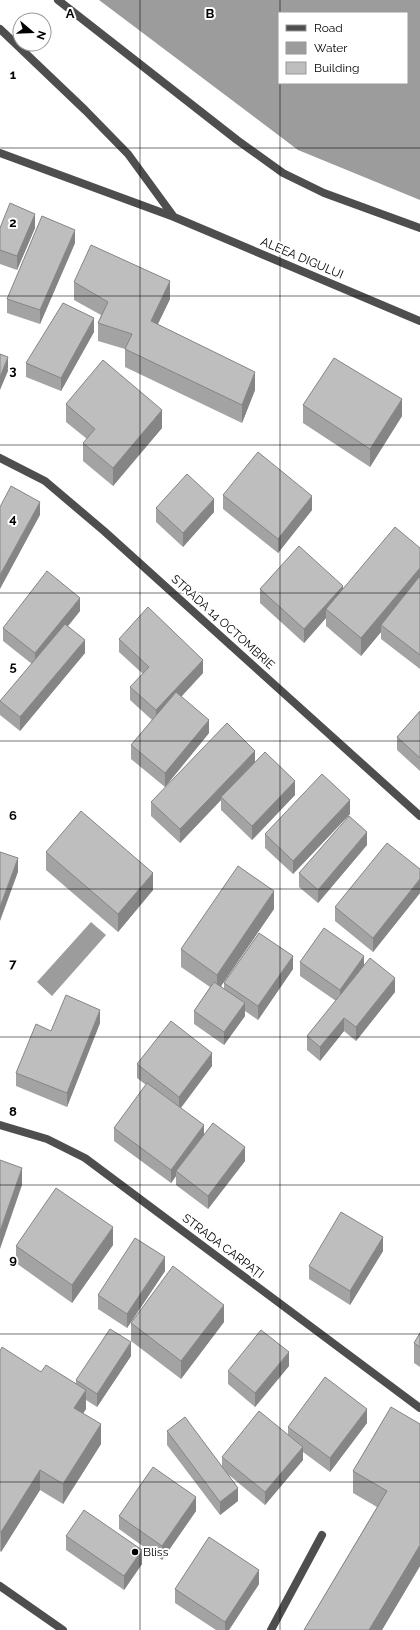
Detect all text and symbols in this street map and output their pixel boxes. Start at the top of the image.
text: A [66,6,75,21]
text: B [206,6,215,21]
north arrow [12,12,52,52]
legend [278,12,408,84]
text: Road [314,21,343,35]
text: N [33,29,48,41]
text: Water [314,41,348,55]
text: Building [314,61,360,75]
text: 1 [10,67,17,82]
text: 2 [9,215,17,230]
street label: ALEEA DIGULUI [259,234,345,282]
text: 3 [9,363,17,378]
text: 4 [9,511,17,526]
street label: STRADA 14 OCTOMBRIE [168,572,278,672]
text: 5 [9,659,17,674]
text: 6 [9,808,17,823]
text: 7 [9,956,17,971]
text: 8 [9,1104,17,1119]
street label: STRADA CARPAȚI [180,1211,266,1281]
text: 9 [9,1252,17,1267]
place label: Bliss [143,1545,169,1559]
marker: Bliss [130,1547,140,1557]

